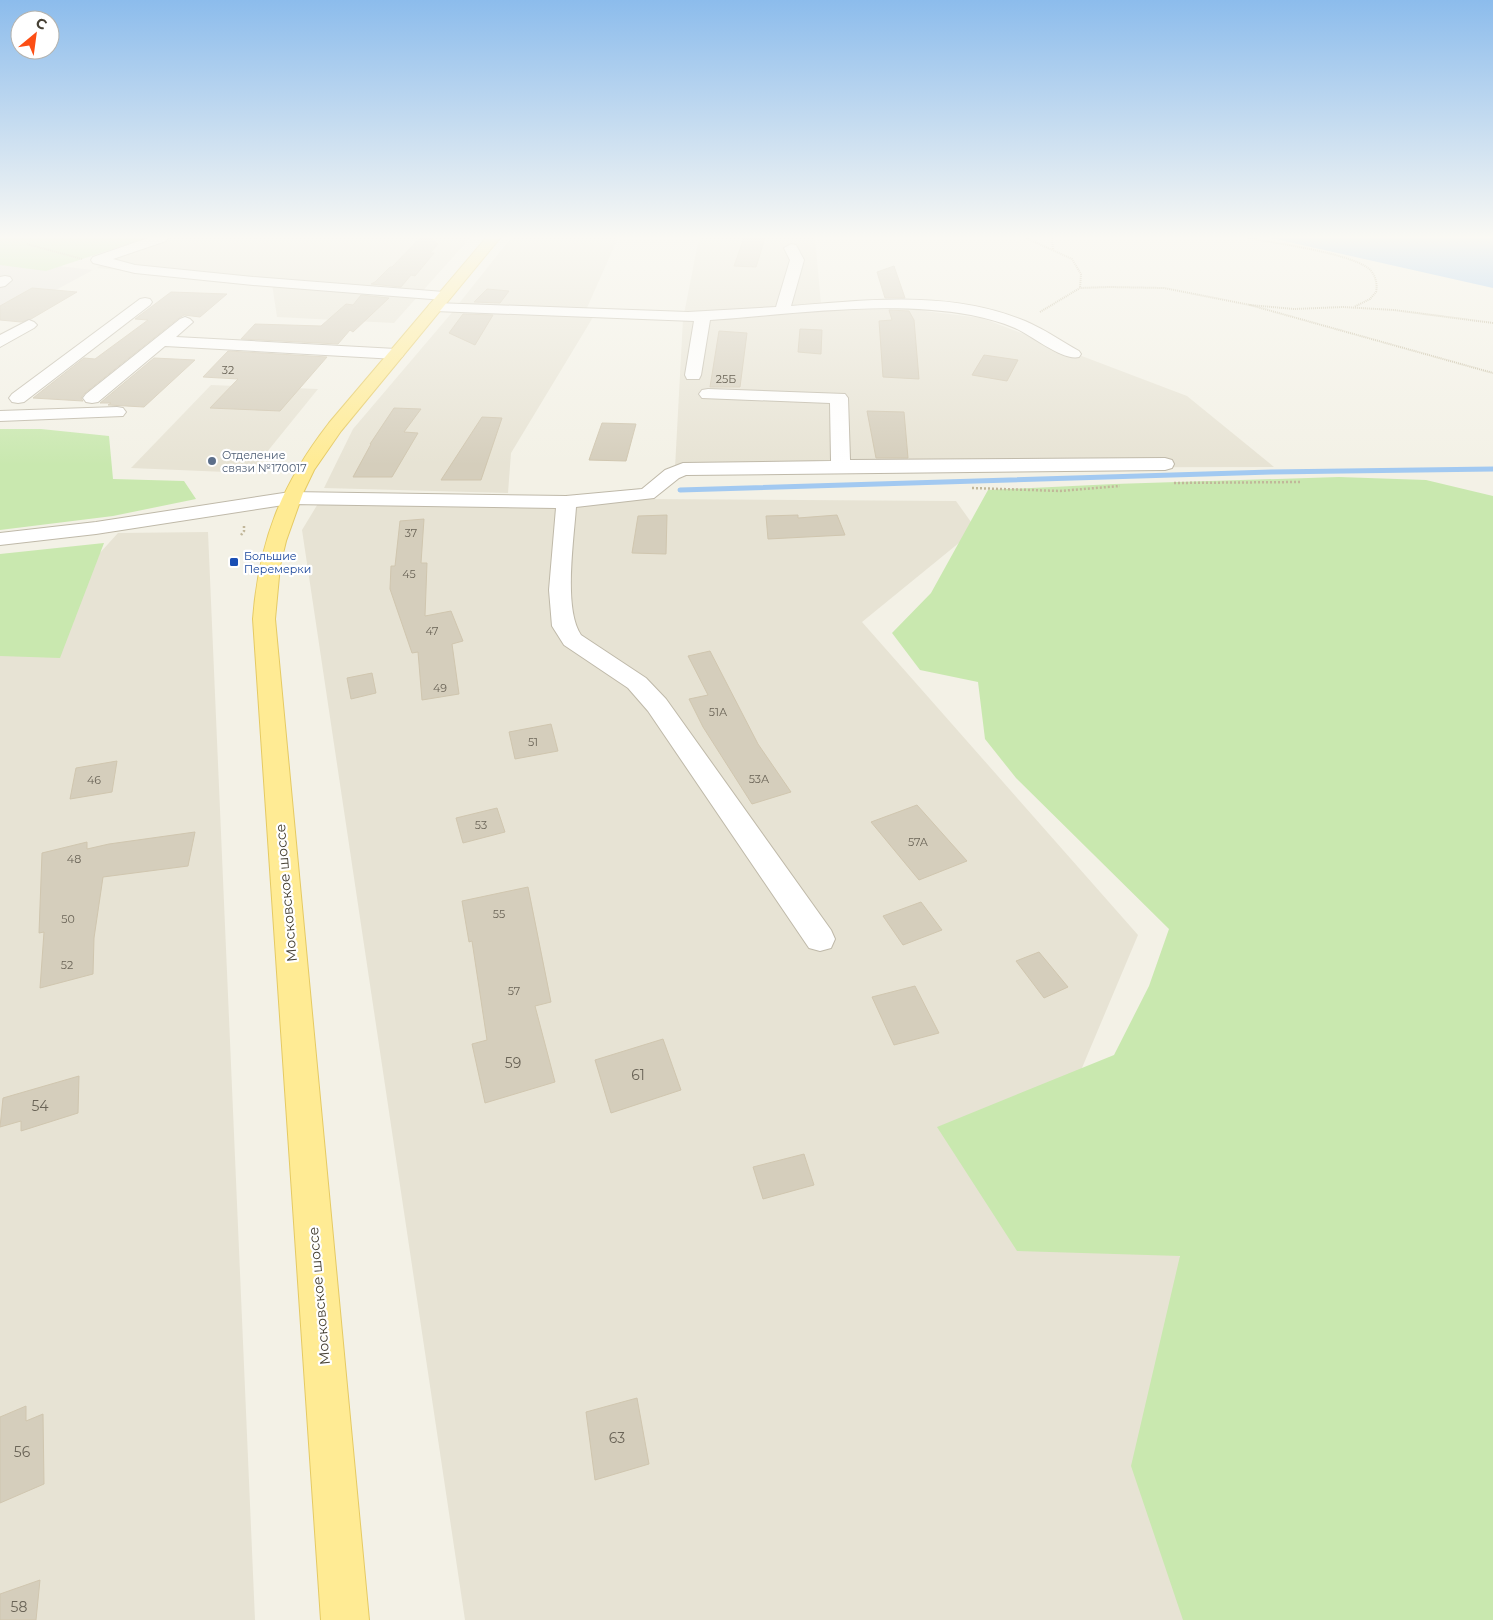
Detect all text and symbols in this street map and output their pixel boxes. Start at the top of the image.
north arrow [10,10,60,60]
text: С [32,13,50,34]
house number: 32 [222,363,234,377]
house number: 25Б [716,372,736,386]
place label: Отделение связи №170017 [222,448,307,475]
marker: Отделение связи №170017 [206,455,218,467]
house number: 37 [405,526,417,540]
place label: Большие Перемерки [244,549,311,576]
marker: Большие Перемерки [228,556,240,568]
house number: 45 [402,567,416,581]
house number: 47 [425,624,439,638]
house number: 49 [433,681,447,695]
house number: 51А [709,705,728,719]
house number: 51 [528,735,538,749]
house number: 53А [749,772,770,786]
house number: 46 [87,773,101,787]
house number: 53 [475,818,487,832]
street label: Московское шоссе [271,823,301,963]
house number: 57А [908,835,929,849]
house number: 48 [67,852,81,866]
house number: 55 [493,907,505,921]
house number: 50 [61,912,75,926]
house number: 52 [61,958,73,972]
house number: 57 [508,984,520,998]
house number: 59 [505,1054,521,1072]
house number: 61 [631,1066,645,1084]
house number: 54 [31,1097,49,1115]
street label: Московское шоссе [304,1226,334,1366]
house number: 63 [609,1429,625,1447]
house number: 56 [14,1443,31,1461]
house number: 58 [11,1598,27,1616]

